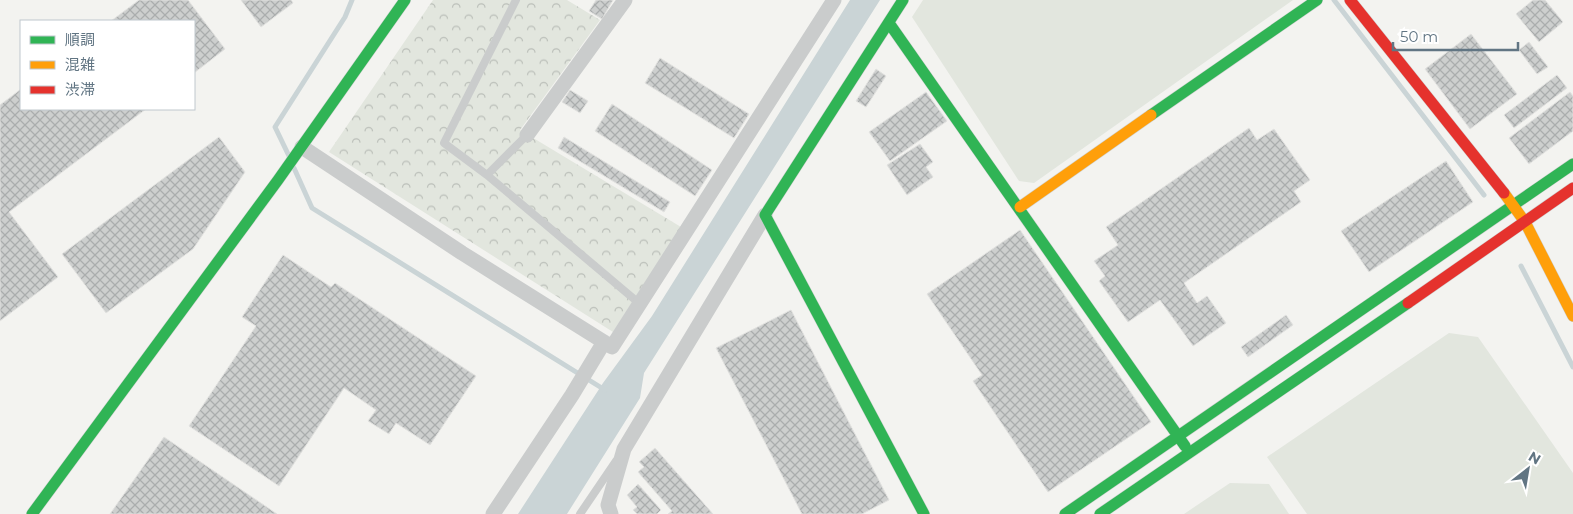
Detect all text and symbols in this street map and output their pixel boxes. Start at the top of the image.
legend [20,20,195,110]
scale bar [1393,20,1518,52]
text: 50 m [1400,27,1438,46]
text: 順調 [65,30,95,49]
text: 混雑 [65,55,95,74]
text: 渋滞 [65,80,95,99]
north arrow [1503,444,1553,494]
text: N [1525,447,1544,468]

